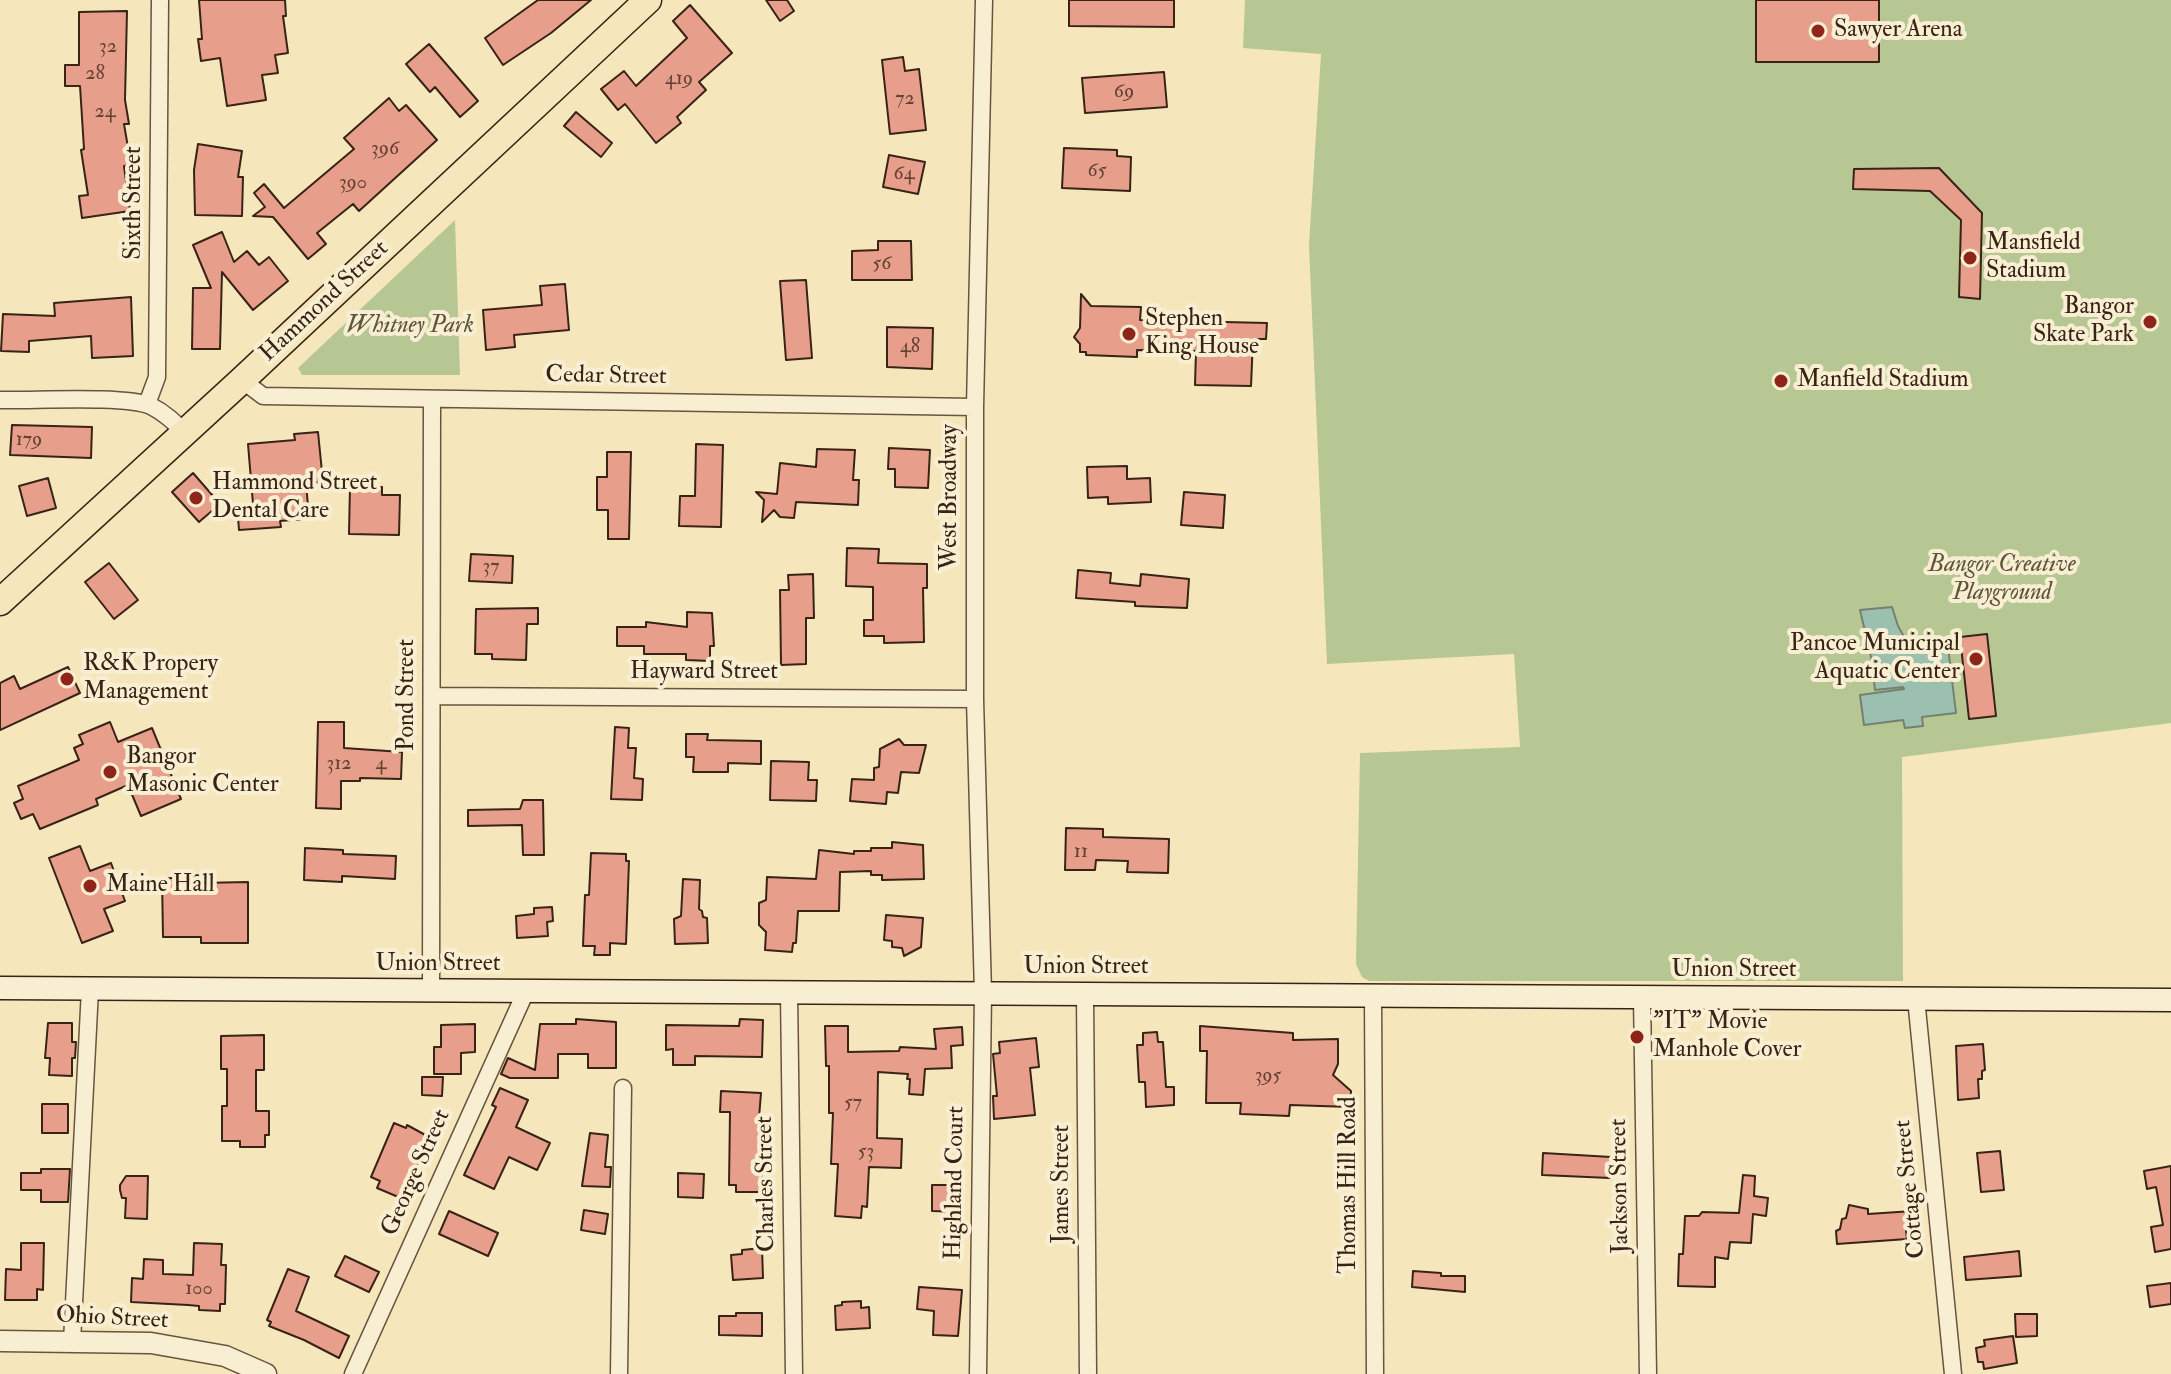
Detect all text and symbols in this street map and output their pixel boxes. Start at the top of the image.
place label: Sawyer Arena [1834,17,1963,45]
marker: Sawyer Arena [1809,22,1827,40]
house number: 32 [99,36,117,60]
house number: 28 [85,63,105,87]
house number: 419 [665,68,693,92]
house number: 69 [1114,81,1134,105]
house number: 72 [895,88,915,112]
house number: 24 [95,101,115,125]
house number: 396 [371,138,399,162]
street label: Sixth Street [121,146,149,260]
house number: 65 [1088,160,1106,184]
house number: 64 [894,163,914,187]
house number: 390 [339,172,367,196]
place label: Mansfield Stadium [1986,230,2081,286]
street label: Hammond Street [255,235,395,369]
marker: Mansfield Stadium [1961,249,1979,267]
house number: 56 [873,253,891,277]
place label: Bangor Skate Park [2033,294,2134,350]
place label: Stephen King House [1145,306,1259,362]
park label: Whitney Park [346,313,474,341]
marker: Bangor Skate Park [2141,313,2159,331]
marker: Stephen King House [1120,325,1138,343]
house number: 48 [900,336,920,360]
street label: Cedar Street [545,362,667,392]
place label: Manfield Stadium [1797,367,1969,395]
marker: Manfield Stadium [1772,372,1790,390]
street label: West Broadway [937,424,965,570]
house number: 179 [16,429,42,453]
place label: Hammond Street Dental Care [212,470,377,526]
marker: Hammond Street Dental Care [187,489,205,507]
park label: Bangor Creative Playground [1928,552,2076,608]
house number: 37 [483,556,499,580]
place label: Pancoe Municipal Aquatic Center [1790,631,1960,687]
street label: Pond Street [394,639,422,751]
marker: Pancoe Municipal Aquatic Center [1967,650,1985,668]
place label: R&K Propery Management [83,651,218,707]
street label: Hayward Street [630,659,778,687]
marker: R&K Propery Management [58,670,76,688]
place label: Bangor Masonic Center [126,744,279,800]
house number: 312 [327,753,351,777]
house number: 4 [376,753,386,777]
marker: Bangor Masonic Center [101,763,119,781]
house number: 11 [1074,841,1088,865]
place label: Maine Hall [106,872,215,900]
marker: Maine Hall [81,877,99,895]
street label: Union Street [376,951,500,979]
street label: Union Street [1024,954,1148,982]
street label: Union Street [1672,957,1796,985]
place label: "IT" Movie Manhole Cover [1653,1009,1802,1065]
marker: "IT" Movie Manhole Cover [1628,1028,1646,1046]
house number: 395 [1255,1065,1281,1089]
house number: 57 [844,1092,862,1116]
street label: Thomas Hill Road [1336,1096,1364,1274]
street label: George Street [376,1105,458,1241]
street label: Highland Court [940,1106,972,1260]
street label: Charles Street [751,1116,783,1252]
street label: Jackson Street [1605,1118,1637,1254]
street label: Cottage Street [1889,1118,1933,1260]
street label: James Street [1049,1125,1077,1243]
house number: 53 [858,1141,874,1165]
house number: 100 [185,1278,213,1302]
street label: Ohio Street [55,1302,169,1336]

